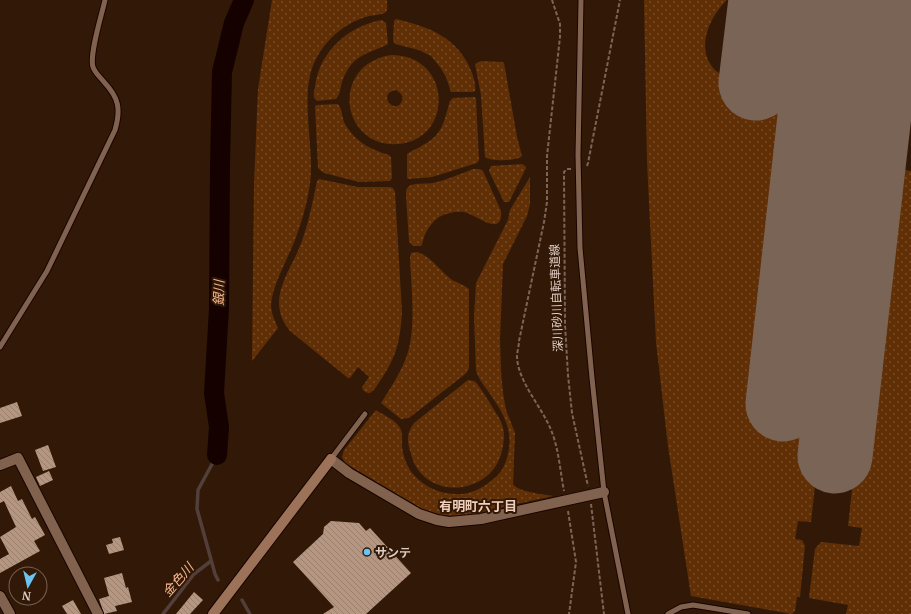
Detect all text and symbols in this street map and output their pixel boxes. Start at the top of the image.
street label: 深川砂川自転車道線 [547,244,565,352]
water label: 銀川 [210,278,228,306]
district label: 有明町六丁目 [439,498,517,515]
place label: サンテ [375,545,411,560]
marker: サンテ [362,547,372,557]
water label: 金色川 [159,558,199,600]
north arrow [8,566,48,606]
text: N [21,588,32,603]

